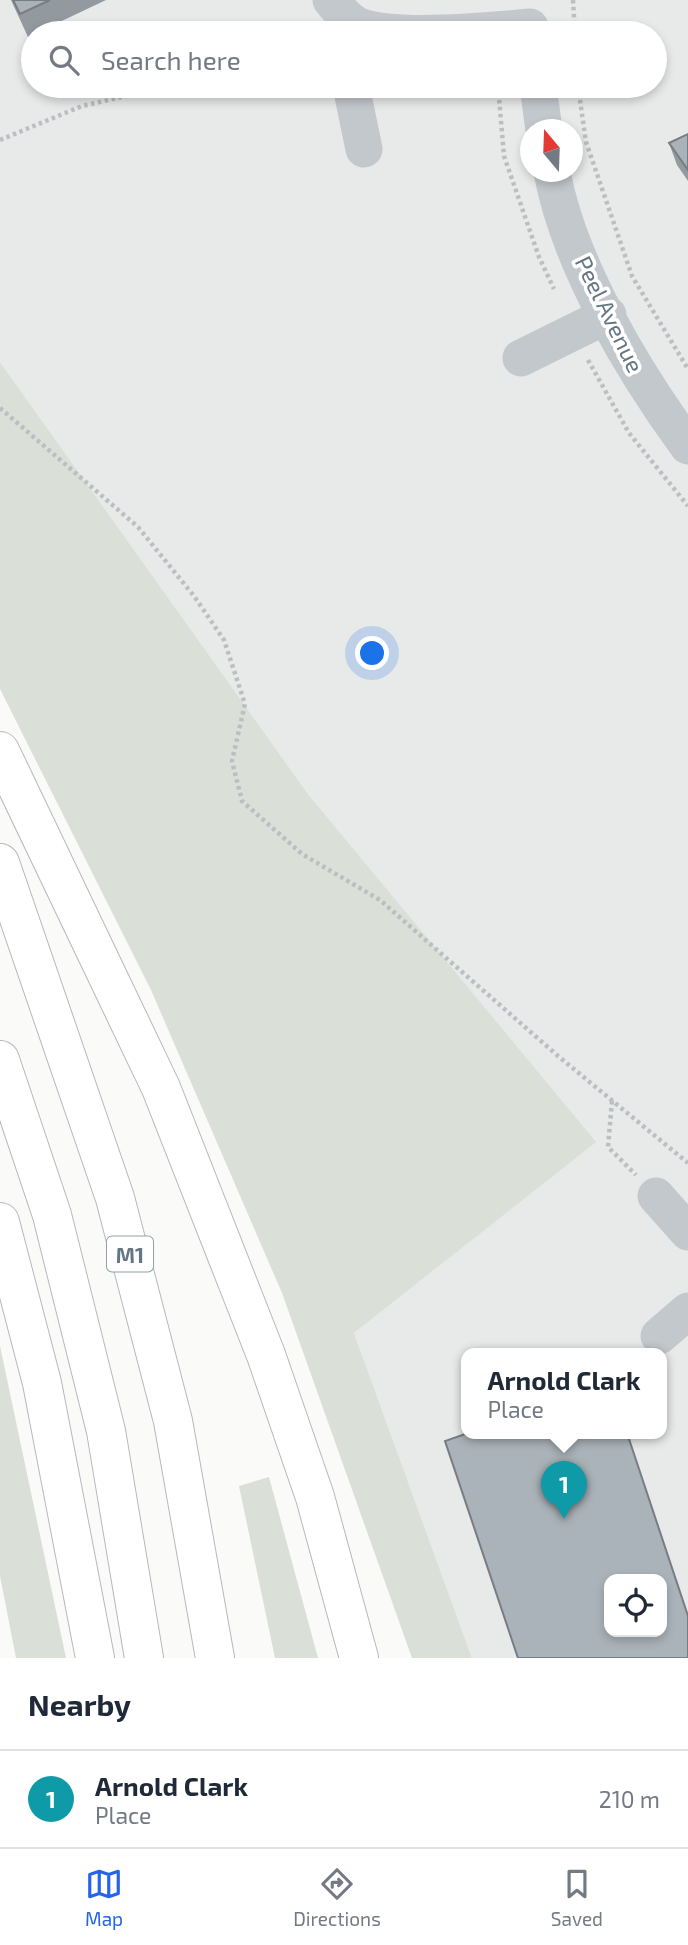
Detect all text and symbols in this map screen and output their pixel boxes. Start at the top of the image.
search box [21,21,667,98]
icon: search [45,41,83,79]
text: Search here [101,44,241,75]
north arrow [520,119,583,182]
street label: Peel Avenue [570,251,650,377]
your location [355,636,389,670]
road number: M1 [107,1236,153,1272]
popup [461,1348,667,1439]
text: Arnold Clark [488,1364,640,1395]
text: Place [488,1395,544,1423]
pin: 1 [541,1461,587,1519]
map controls [604,1574,667,1637]
button: locate [604,1574,667,1637]
text: Nearby [28,1686,131,1722]
text: Arnold Clark [95,1770,248,1801]
text: 1 [46,1785,56,1813]
text: 210 m [599,1785,660,1813]
text: Place [95,1801,151,1829]
tab: Map [85,1865,123,1930]
tab: Directions [293,1865,381,1930]
tab: Saved [551,1865,603,1930]

